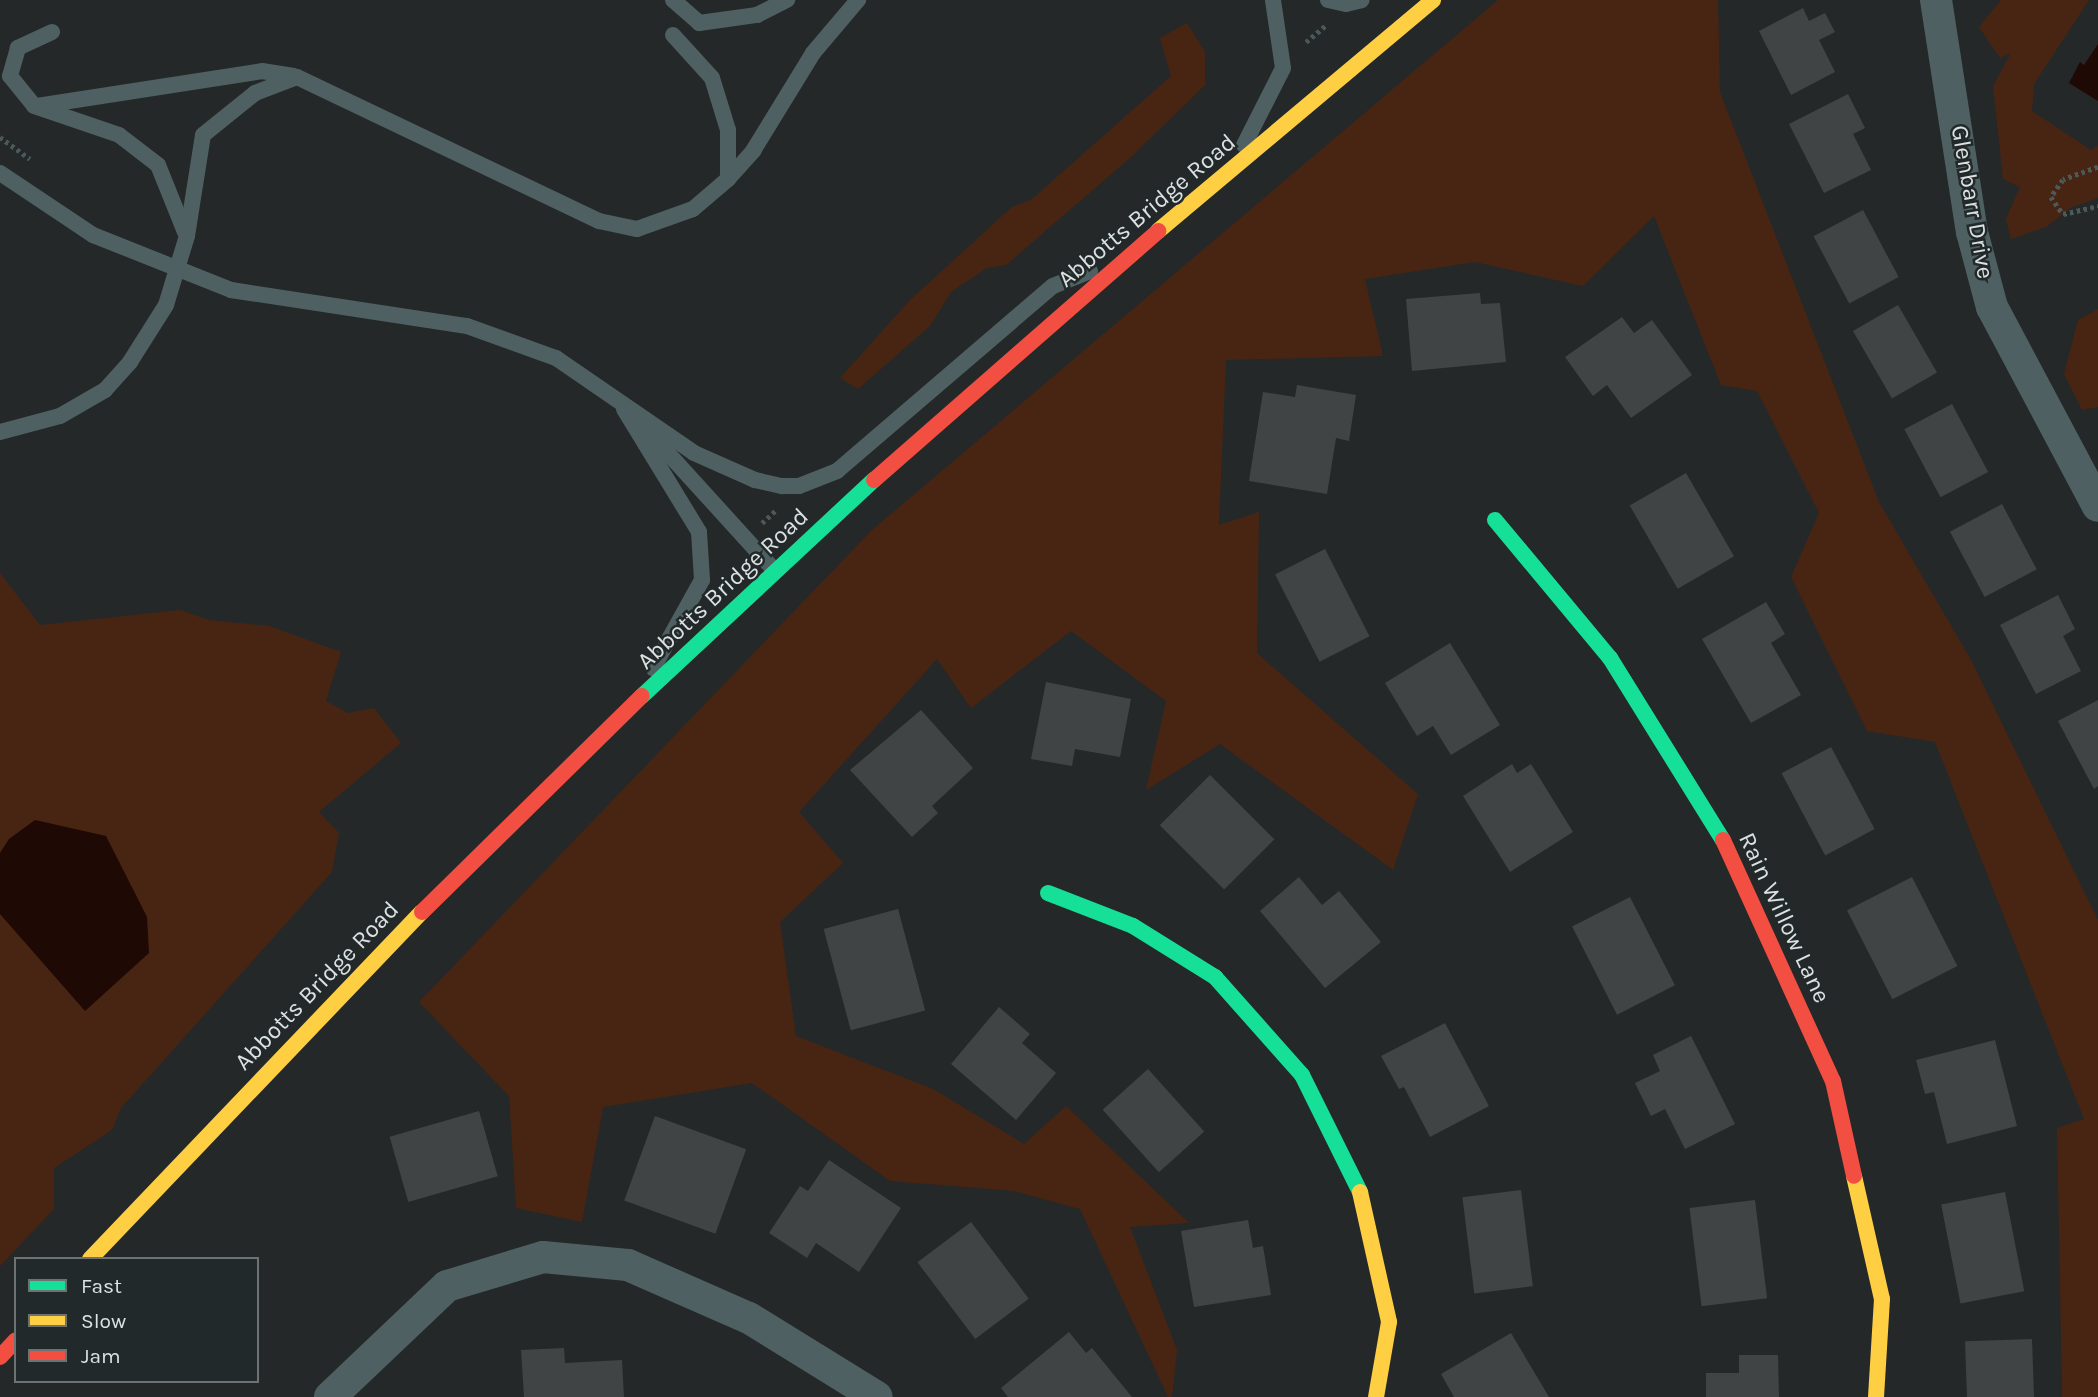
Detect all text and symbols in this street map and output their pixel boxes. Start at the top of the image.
street label: Glenbarr Drive [1944,123,2000,281]
street label: Abbotts Bridge Road [1052,128,1242,294]
street label: Abbotts Bridge Road [631,502,815,676]
street label: Rain Willow Lane [1732,828,1836,1008]
street label: Abbotts Bridge Road [229,896,405,1076]
legend [14,1257,259,1383]
text: Fast [81,1274,122,1298]
text: Slow [81,1309,126,1333]
text: Jam [81,1344,121,1368]

